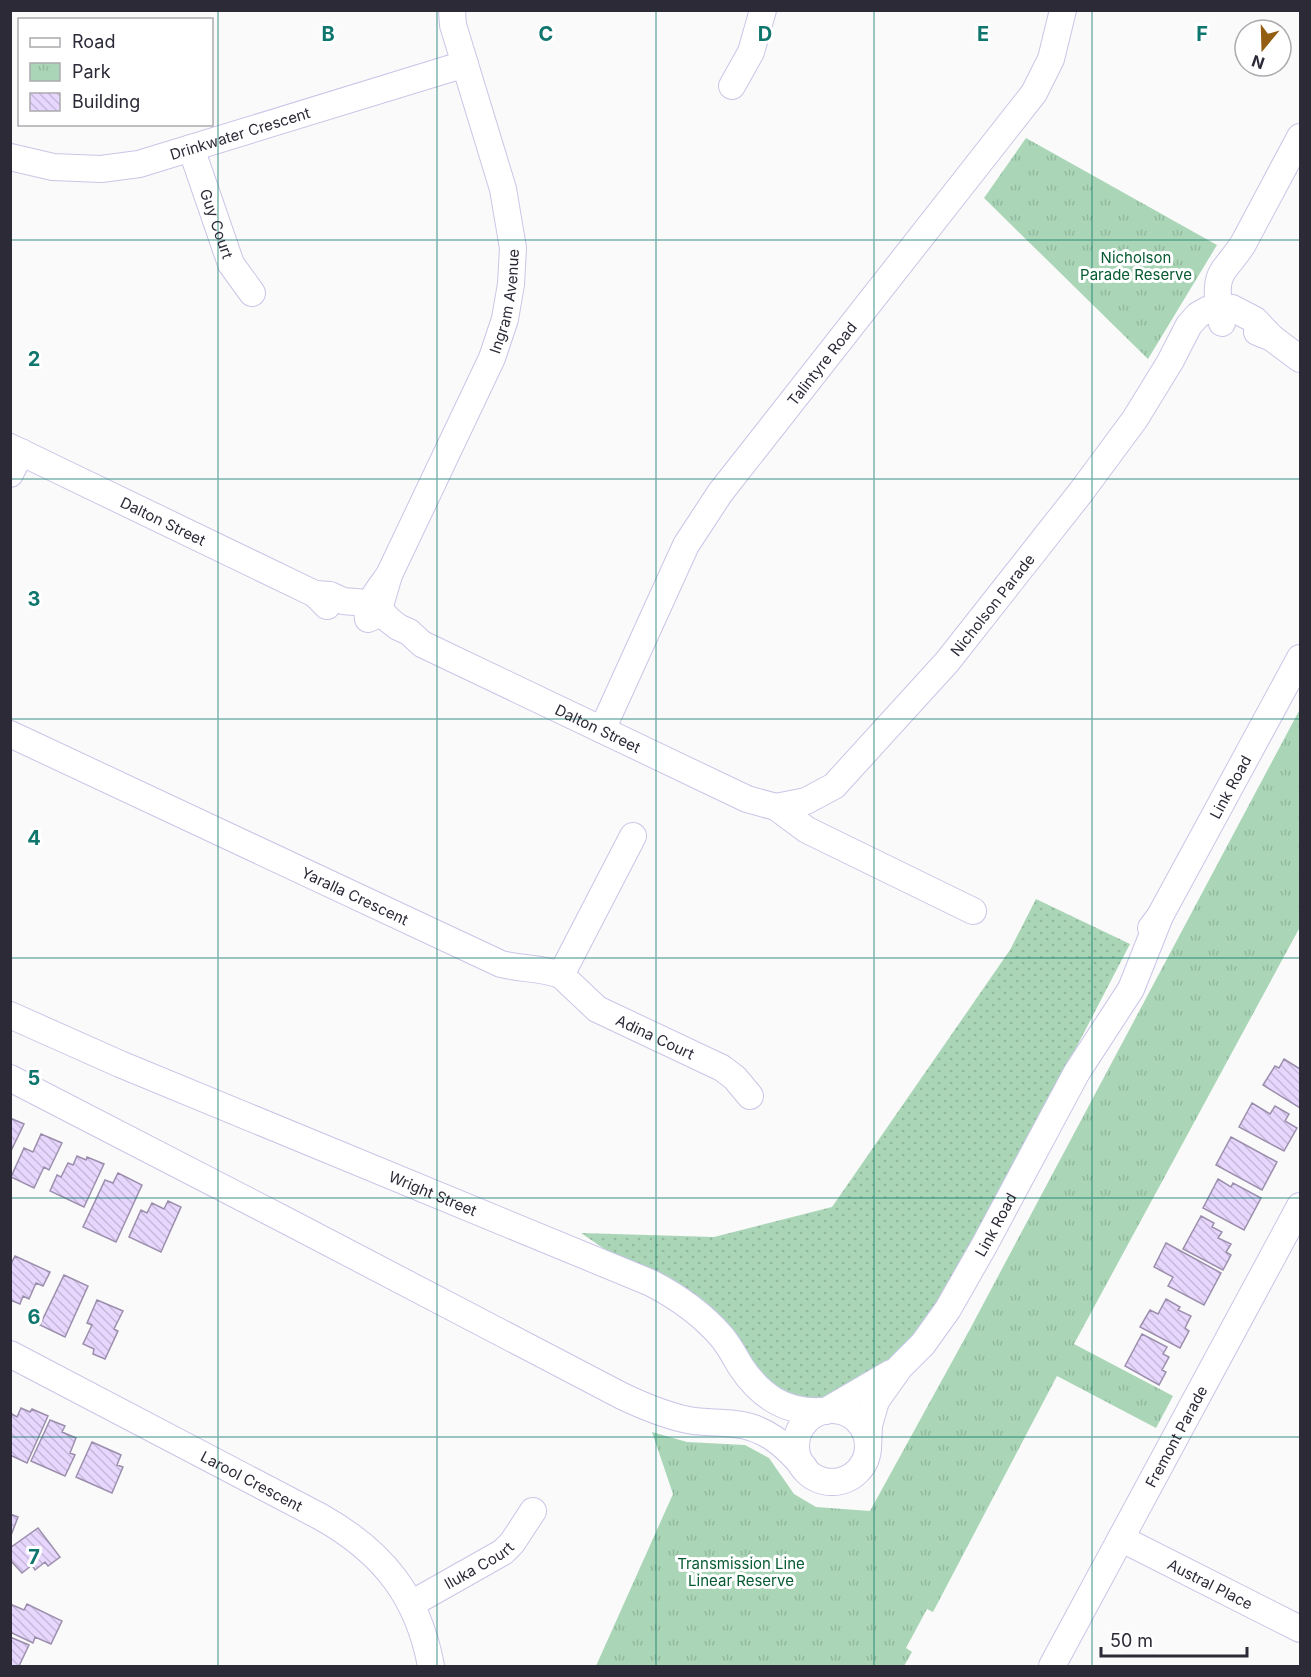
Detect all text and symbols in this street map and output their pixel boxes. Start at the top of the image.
legend [18,18,213,126]
north arrow [1233,18,1293,78]
text: B [321,22,335,46]
text: C [539,22,553,46]
text: D [758,22,772,46]
text: E [977,22,989,46]
text: F [1196,22,1208,46]
text: Road [72,31,115,52]
text: N [1249,51,1267,74]
text: Park [72,61,111,82]
text: Building [72,91,140,112]
street label: Drinkwater Crescent [167,103,312,164]
street label: Guy Court [196,186,238,261]
street label: Ingram Avenue [485,248,522,356]
park label: Nicholson Parade Reserve [1080,248,1192,284]
street label: Talintyre Road [783,318,860,409]
text: 2 [28,347,40,371]
street label: Dalton Street [117,492,209,549]
street label: Nicholson Parade [946,550,1038,660]
text: 3 [28,587,40,611]
street label: Dalton Street [552,700,644,756]
street label: Link Road [1205,752,1255,822]
text: 4 [27,826,41,850]
street label: Yaralla Crescent [299,862,412,929]
street label: Adina Court [613,1010,698,1063]
text: 5 [28,1066,40,1090]
street label: Wright Street [386,1167,480,1220]
street label: Link Road [970,1189,1020,1260]
text: 6 [28,1305,41,1329]
street label: Fremont Parade [1141,1382,1211,1490]
street label: Larool Crescent [198,1446,306,1515]
street label: Iluka Court [441,1538,517,1593]
text: 7 [28,1545,40,1569]
park label: Transmission Line Linear Reserve [677,1554,805,1590]
street label: Austral Place [1165,1554,1256,1613]
scale bar [1101,1620,1246,1658]
text: 50 m [1110,1630,1153,1651]

